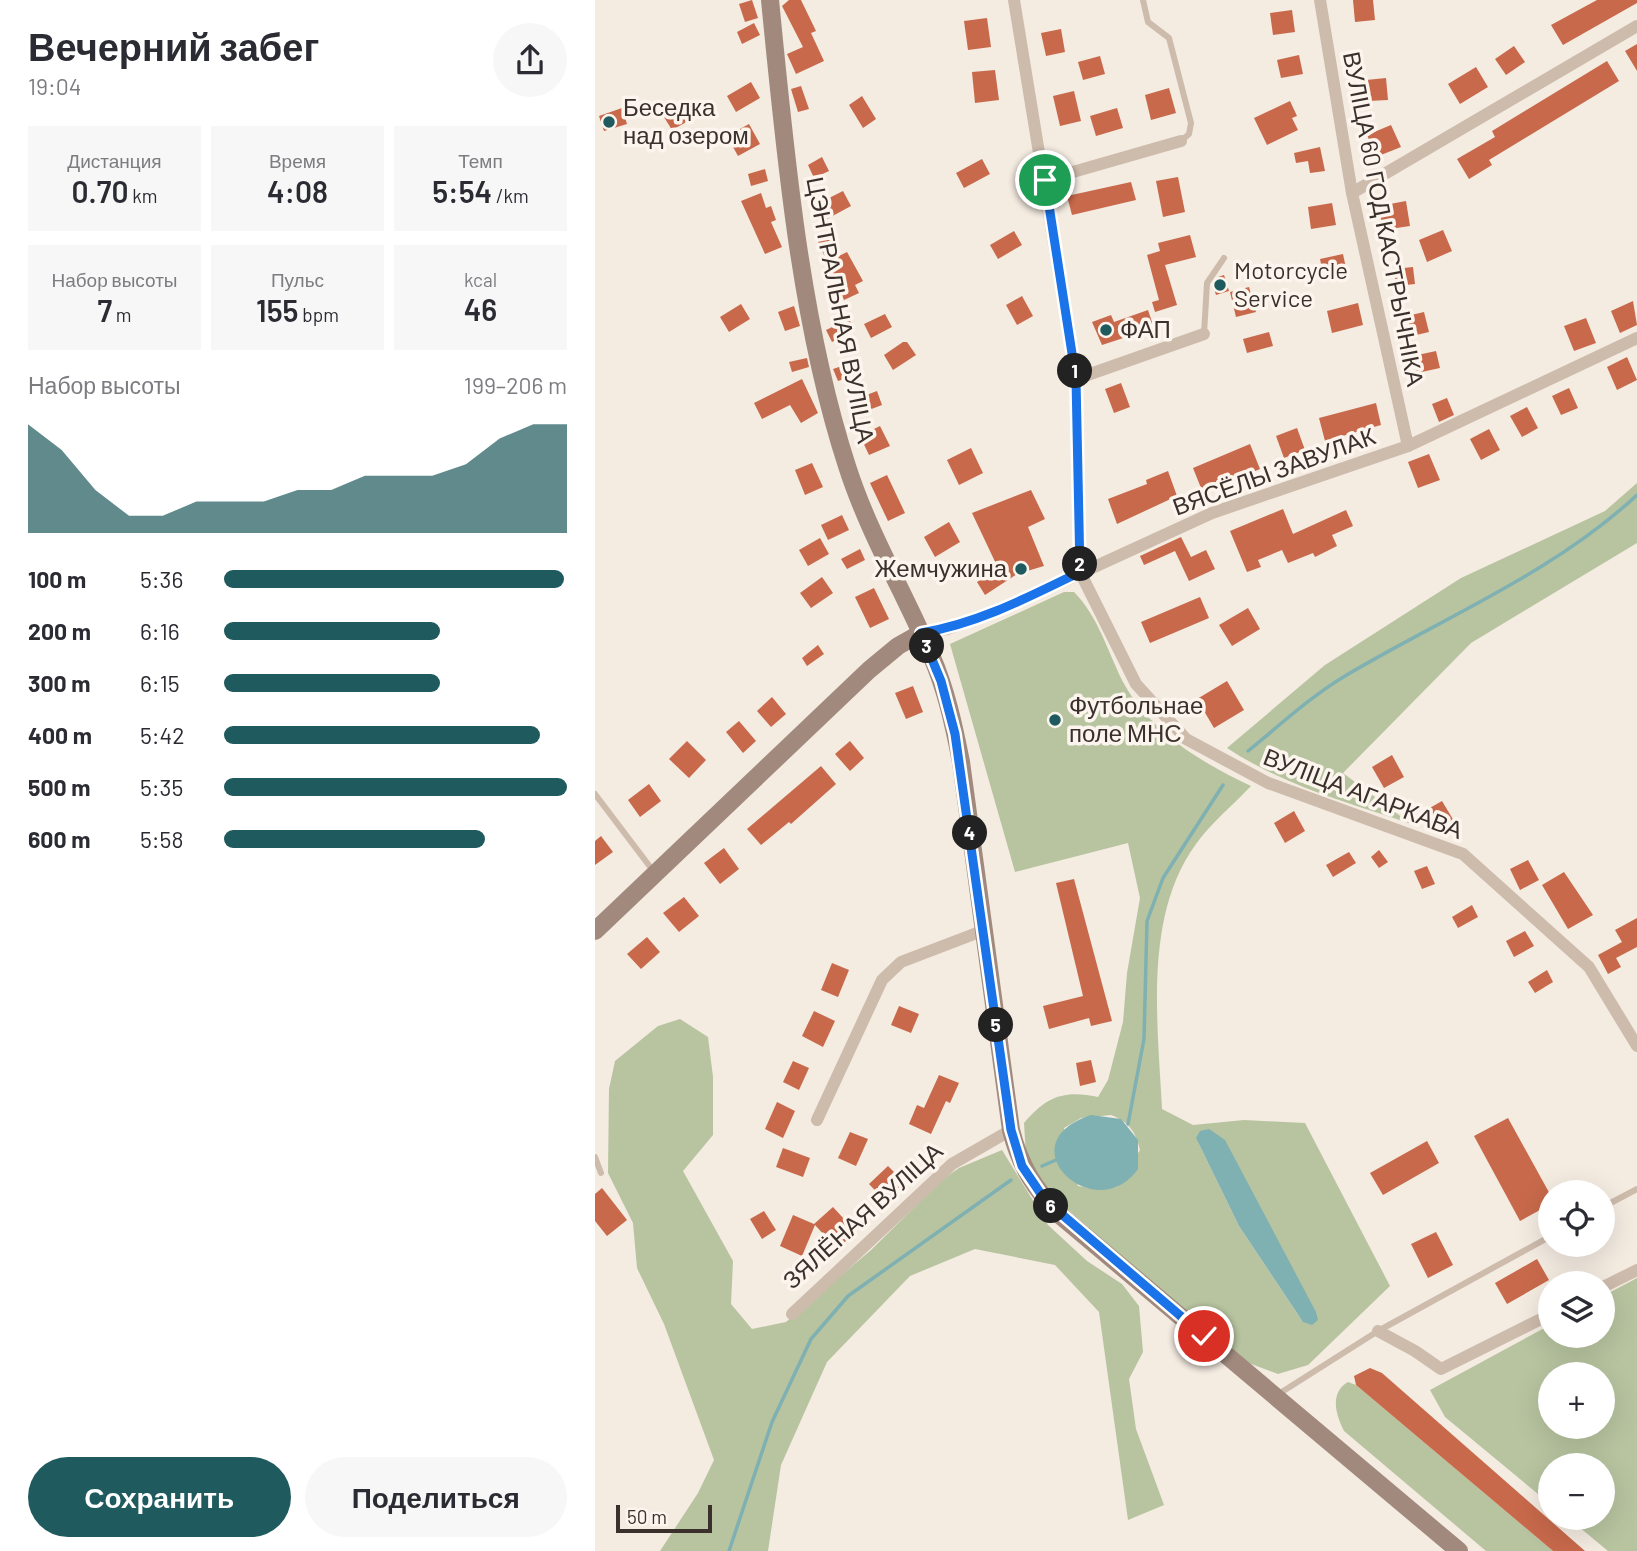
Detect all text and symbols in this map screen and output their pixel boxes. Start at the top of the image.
text: Вечерний забег [28,23,319,69]
button: share [493,23,567,97]
street label: ВУЛІЦА 60 ГОД КАСТРЫЧНІКА [1338,49,1431,388]
text: 19:04 [28,72,82,100]
place label: Беседка над озером [623,92,749,149]
marker: Беседка над озером [601,114,617,130]
text: Дистанция [67,149,162,172]
text: Время [269,149,326,172]
text: Темп [458,149,503,172]
pin [1015,150,1075,210]
icon: arrive [1026,161,1064,199]
text: 0.70 [72,173,128,209]
text: 4:08 [267,173,328,209]
text: 5:54 [432,173,492,209]
street label: ЦЭНТРАЛЬНАЯ ВУЛІЦА [801,174,882,445]
text: km [128,184,157,207]
text: /km [492,184,529,207]
place label: Motorcycle Service [1234,255,1348,312]
text: Набор высоты [51,268,178,291]
text: Пульс [271,268,324,291]
text: kcal [464,268,497,291]
marker: Motorcycle Service [1212,277,1228,293]
text: 46 [464,291,497,327]
text: 7 [97,292,112,328]
text: 155 [256,292,299,328]
text: m [112,303,132,326]
text: bpm [299,303,339,326]
place label: ФАП [1120,314,1171,343]
marker: ФАП [1098,322,1114,338]
pin: 1 [1057,354,1093,388]
text: 1 [1071,359,1078,382]
text: Набор высоты [28,371,181,399]
text: 199–206 m [464,371,567,399]
street label: ВЯСЁЛЫ ЗАВУЛАК [1168,420,1379,521]
pin: 2 [1063,546,1098,582]
text: 2 [1074,552,1085,575]
place label: Жемчужина [874,553,1008,582]
marker: Жемчужина [1013,561,1029,577]
text: 100 m [28,565,86,593]
text: 5:36 [140,565,183,593]
text: 200 m [28,617,91,645]
text: 6:16 [140,617,180,645]
pin: 3 [909,628,945,664]
text: 3 [921,634,932,657]
text: 300 m [28,669,90,697]
text: 6:15 [140,669,180,697]
place label: Футбольнае поле МНС [1069,690,1203,747]
marker: Футбольнае поле МНС [1047,712,1063,728]
text: 400 m [28,721,92,749]
text: 5:42 [140,721,185,749]
street label: ВУЛІЦА АГАРКАВА [1260,741,1467,844]
text: 500 m [28,773,90,801]
text: 5:35 [140,773,183,801]
pin: 4 [953,816,987,850]
text: 4 [964,821,975,844]
text: 600 m [28,825,90,853]
text: 5:58 [140,825,183,853]
pin: 5 [979,1007,1013,1042]
text: 5 [990,1013,1001,1036]
street label: ЗЯЛЁНАЯ ВУЛІЦА [776,1136,948,1294]
map controls [1538,1180,1615,1530]
button: locate [1538,1180,1615,1257]
pin: 6 [1033,1188,1069,1224]
text: 6 [1045,1194,1056,1217]
button: layers [1538,1271,1615,1348]
pin [1174,1306,1234,1366]
icon: check [1185,1317,1223,1355]
button: + [1538,1362,1615,1439]
button: − [1538,1453,1615,1530]
button: Сохранить [28,1457,291,1537]
button: Поделиться [305,1457,567,1537]
scale bar [616,1502,712,1534]
text: 50 m [627,1505,667,1528]

